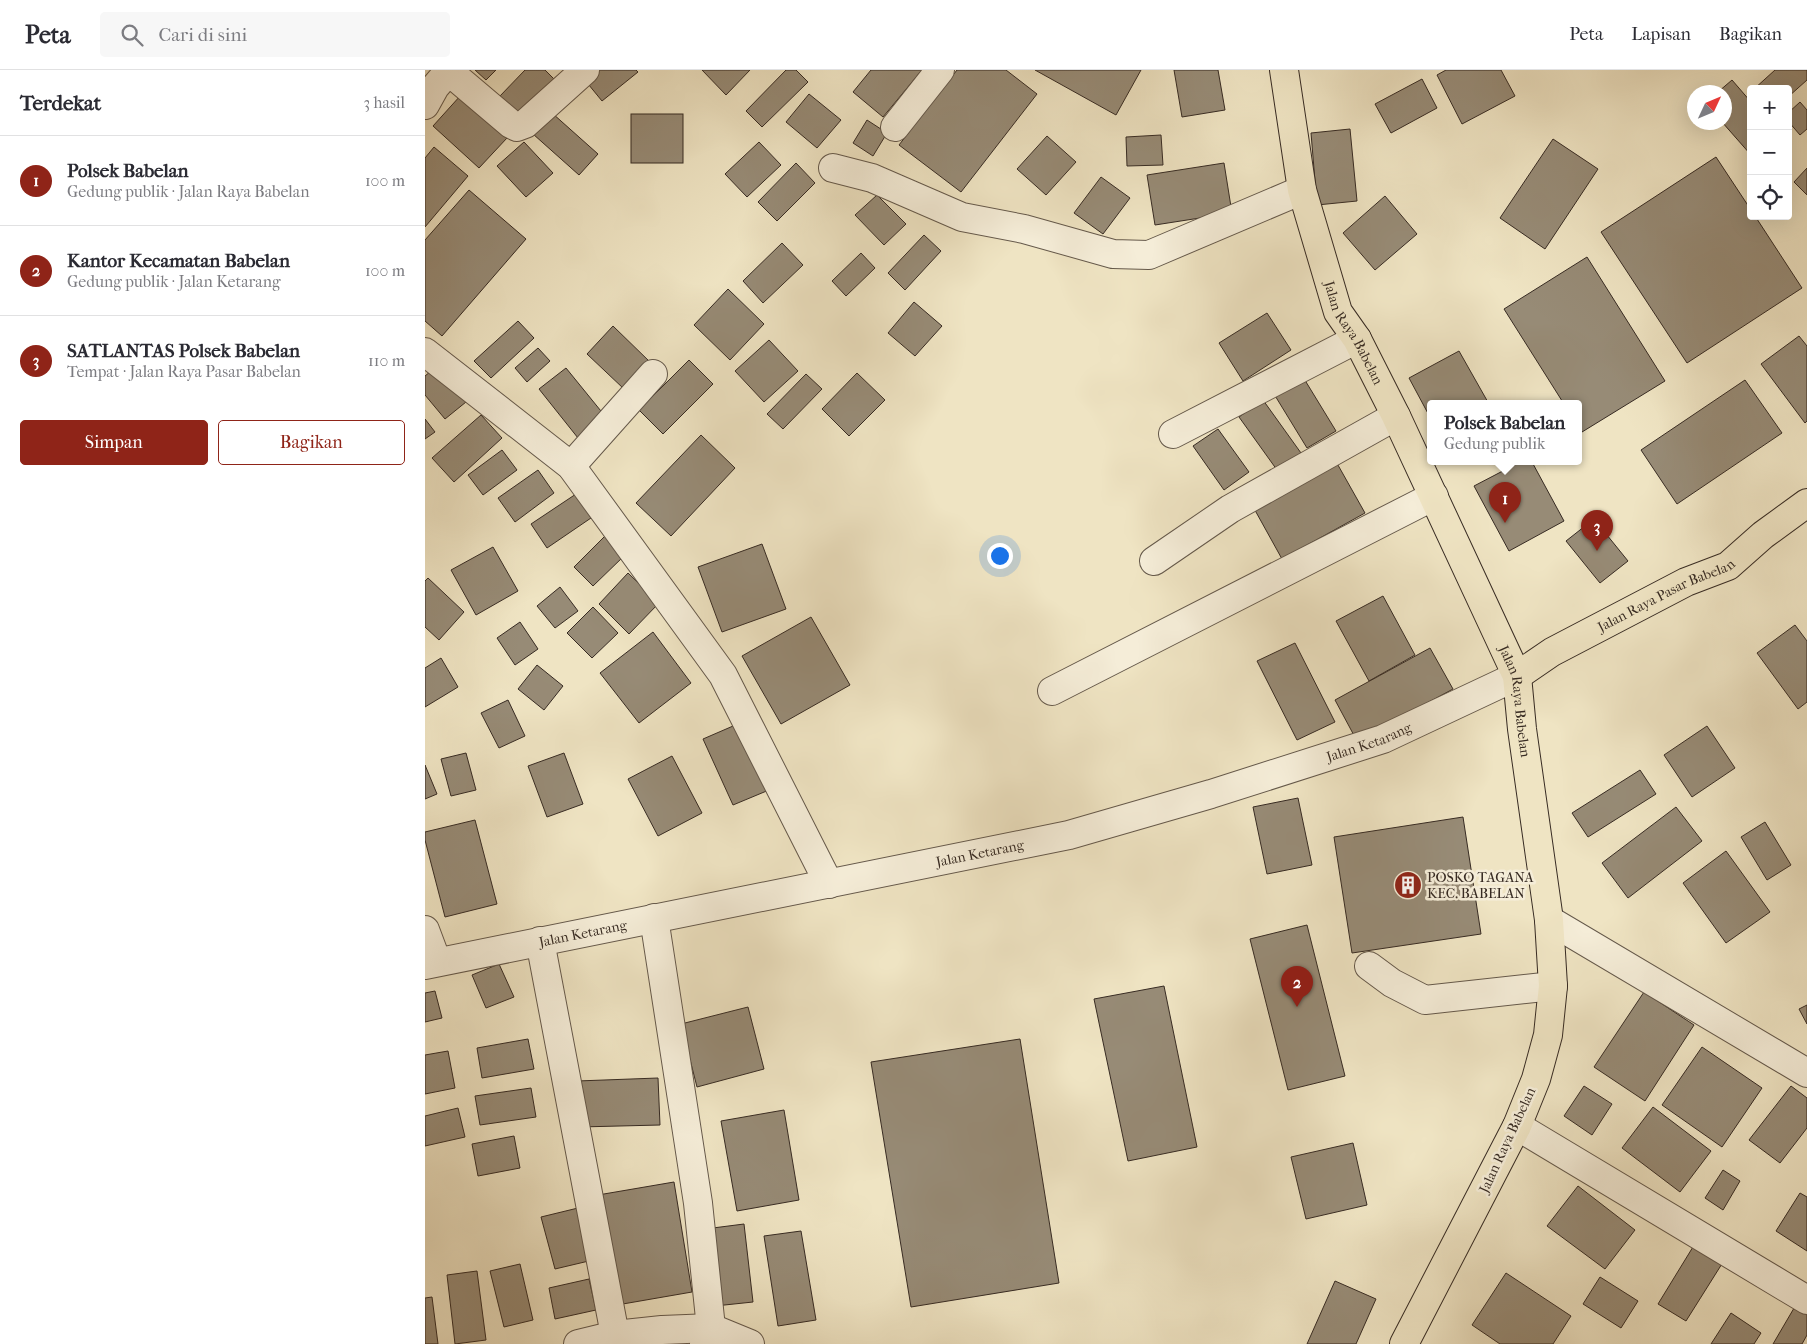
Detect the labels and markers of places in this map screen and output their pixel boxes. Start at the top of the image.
pin: 1 [1489,482,1521,523]
pin: 3 [1581,510,1613,551]
place label: POSKO TAGANA KEC. BABELAN [1427,869,1535,902]
building icon: POSKO TAGANA KEC. BABELAN [1393,870,1423,900]
pin: 2 [1281,966,1313,1007]

